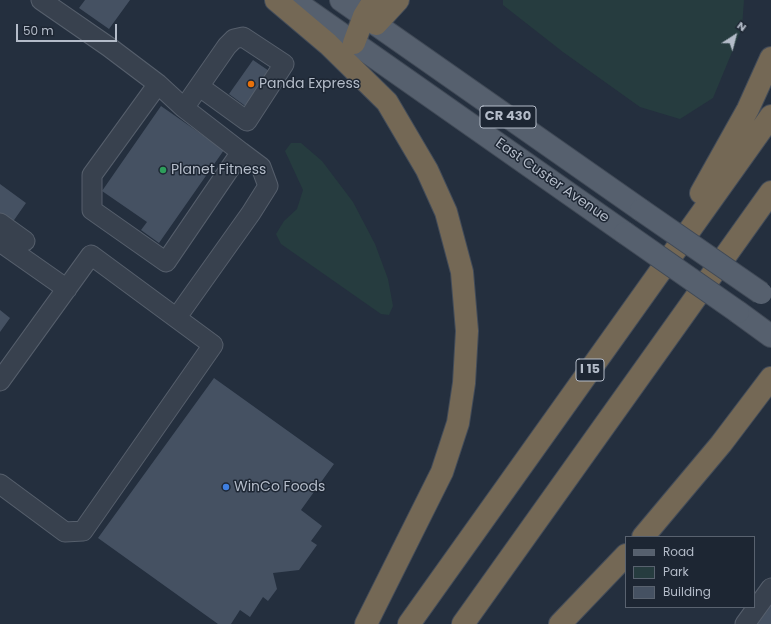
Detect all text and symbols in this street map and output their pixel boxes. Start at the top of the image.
scale bar [18,16,119,42]
north arrow [715,16,755,56]
text: N [734,17,750,35]
text: 50 m [23,22,54,39]
place label: Panda Express [259,76,360,92]
marker: Panda Express [246,79,256,89]
road number: CR 430 [480,106,536,128]
street label: East Custer Avenue [492,135,612,227]
place label: Planet Fitness [171,162,266,178]
marker: Planet Fitness [158,165,168,175]
road number: I 15 [576,359,604,381]
place label: WinCo Foods [234,479,325,495]
marker: WinCo Foods [221,482,231,492]
legend [625,536,755,608]
text: Road [663,543,694,560]
text: Park [663,563,689,580]
text: Building [663,583,711,600]

